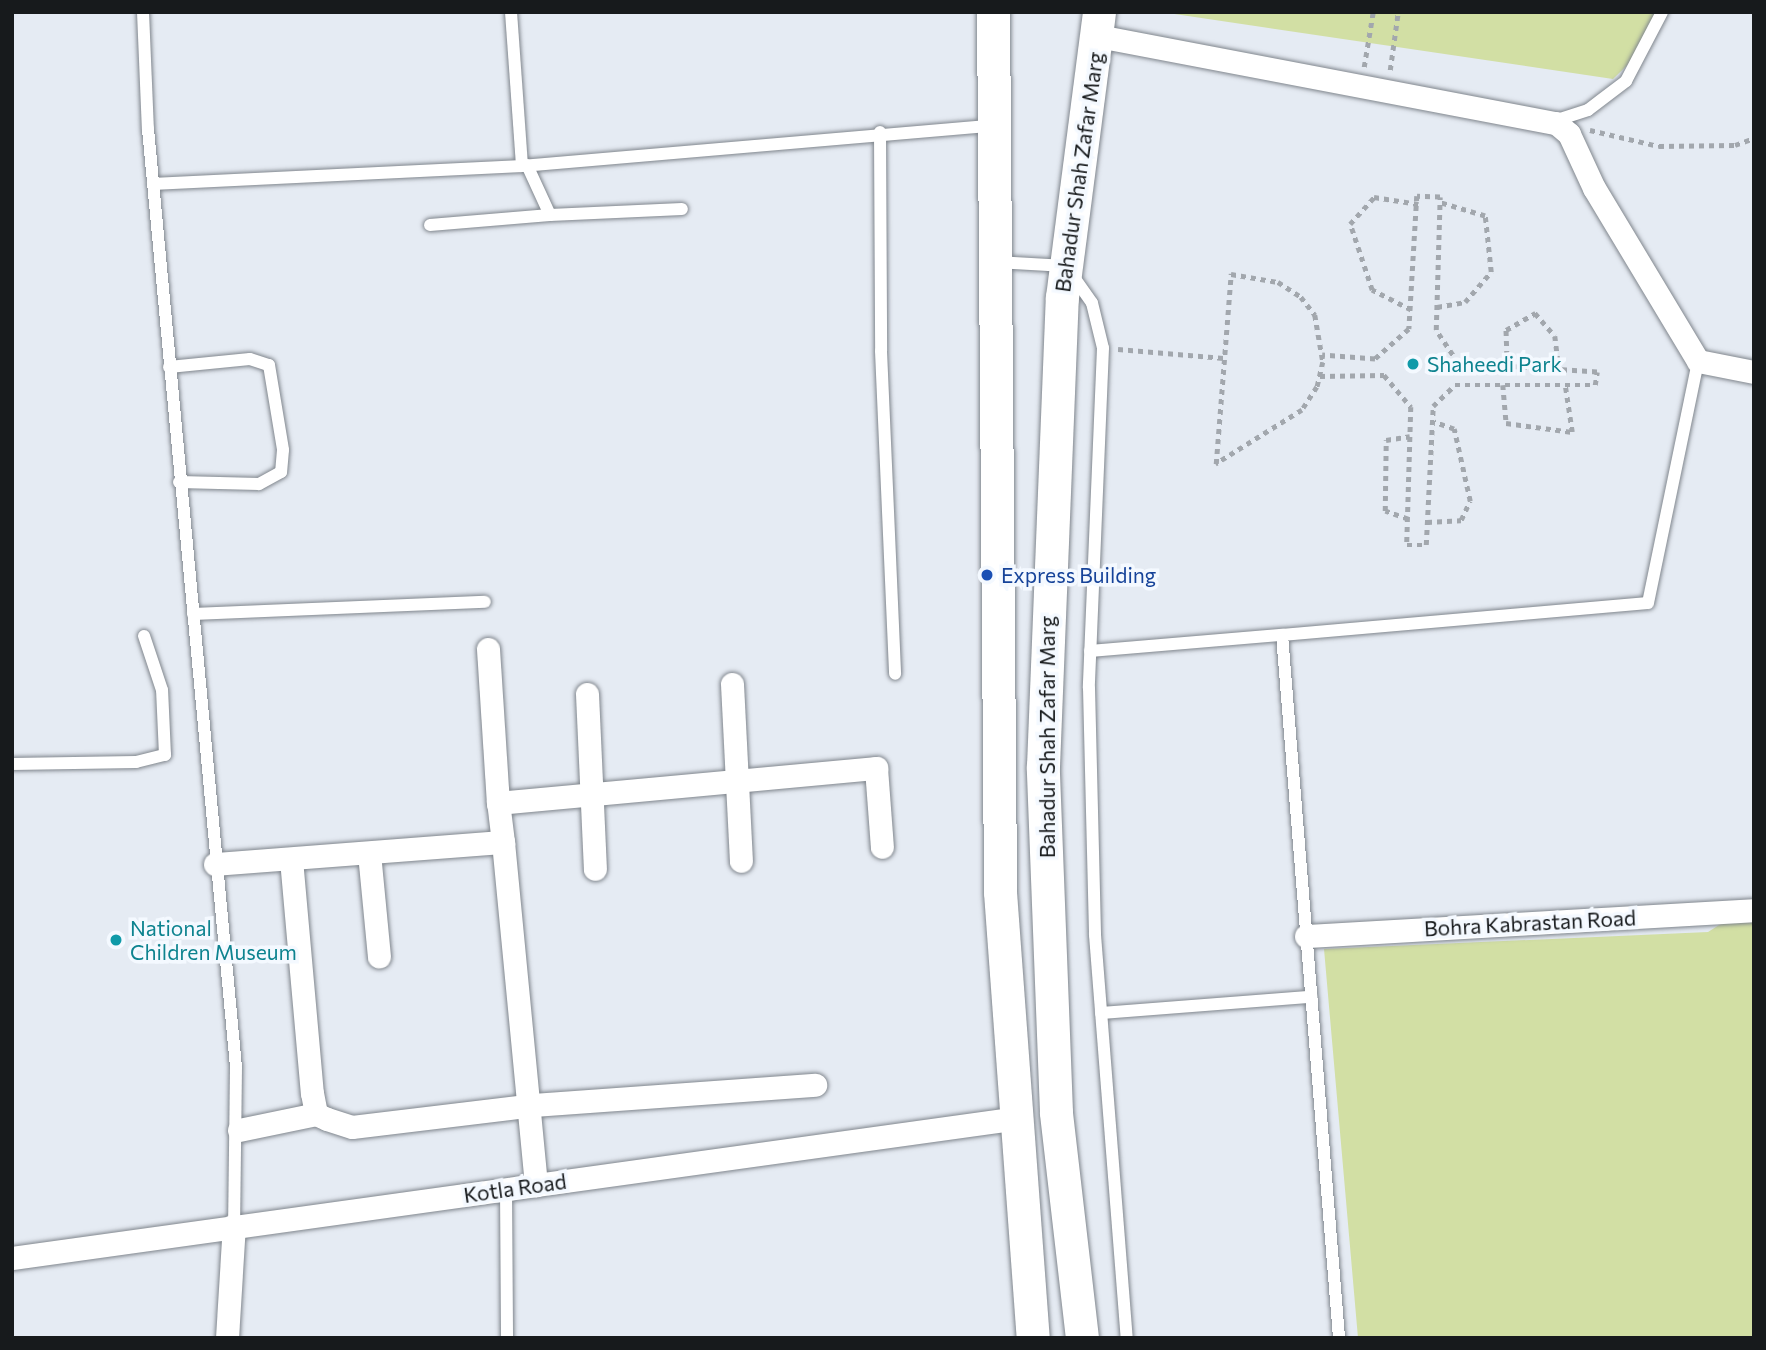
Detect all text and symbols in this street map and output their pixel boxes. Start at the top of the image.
street label: Bahadur Shah Zafar Marg [1050,50,1108,294]
place label: Shaheedi Park [1427,351,1562,377]
marker: Shaheedi Park [1405,356,1421,372]
place label: Express Building [1001,562,1156,588]
marker: Express Building [979,567,995,583]
street label: Bahadur Shah Zafar Marg [1034,616,1060,858]
street label: Bohra Kabrastan Road [1423,905,1637,941]
place label: National Children Museum [130,915,297,965]
marker: National Children Museum [108,932,124,948]
street label: Kotla Road [462,1168,568,1208]

